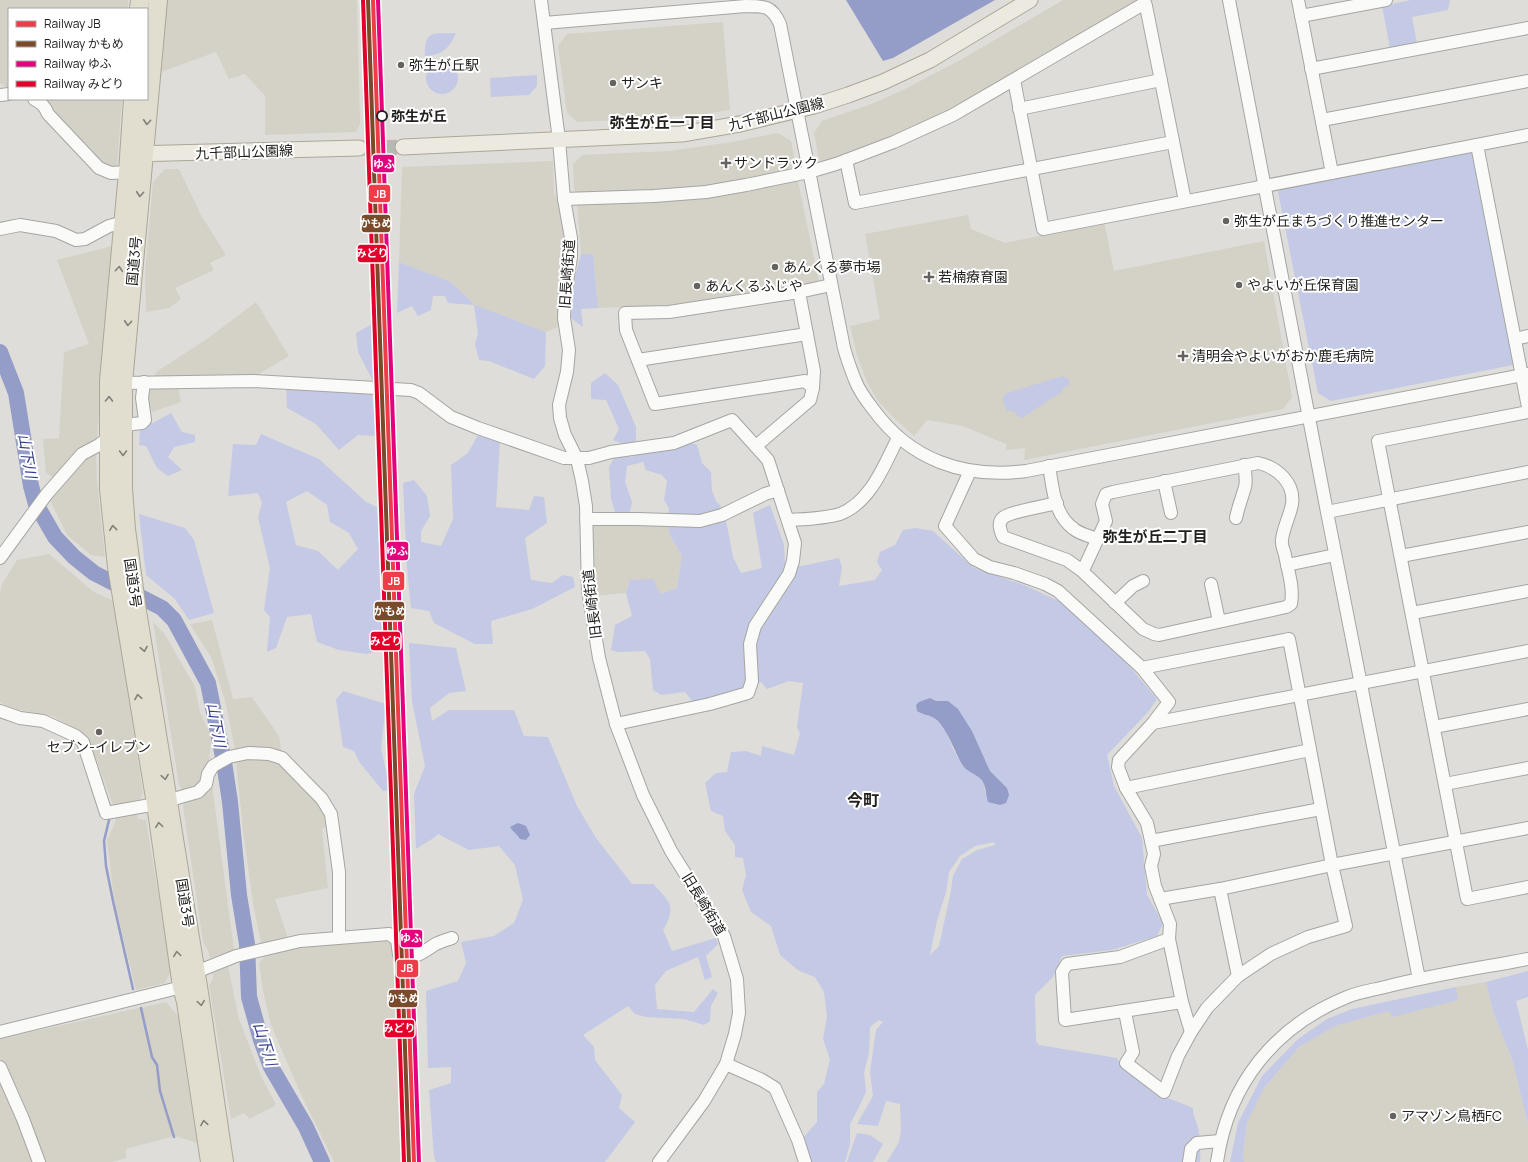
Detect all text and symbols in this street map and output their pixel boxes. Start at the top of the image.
legend [8,8,148,100]
text: Railway JB [44,15,101,32]
text: Railway かもめ [44,35,124,52]
text: Railway ゆふ [44,55,111,72]
place label: 弥生が丘駅 [409,55,479,74]
marker: 弥生が丘駅 [396,60,406,70]
place label: サンキ [621,73,663,92]
text: Railway みどり [44,75,124,92]
marker: サンキ [608,78,618,88]
street label: 九千部山公園線 [726,92,826,135]
place label: 弥生が丘 [391,106,447,125]
marker: 弥生が丘 [376,110,388,122]
district label: 弥生が丘一丁目 [609,112,715,133]
one-way arrow [142,119,151,125]
street label: 九千部山公園線 [195,140,293,163]
place label: サンドラック [734,153,818,172]
line badge: ゆふ [372,154,395,173]
text: ゆふ [373,156,395,171]
marker: サンドラック [721,158,731,168]
line badge: JB [368,184,391,203]
text: JB [374,186,386,201]
one-way arrow [136,191,145,197]
place label: 弥生が丘まちづくり推進センター [1234,211,1444,230]
line badge: かもめ [361,214,391,233]
text: かもめ [360,215,393,230]
marker: 弥生が丘まちづくり推進センター [1221,216,1231,226]
street label: 国道3号 [122,235,145,287]
street label: 旧長崎街道 [555,238,578,310]
line badge: みどり [357,244,387,263]
text: みどり [356,245,389,260]
place label: あんくる夢市場 [783,257,881,276]
marker: あんくる夢市場 [770,262,780,272]
one-way arrow [115,266,124,272]
place label: 若楠療育園 [938,267,1008,286]
marker: 若楠療育園 [923,271,935,283]
place label: やよいが丘保育園 [1247,275,1359,294]
place label: あんくるふじや [705,276,803,295]
marker: やよいが丘保育園 [1234,280,1244,290]
marker: あんくるふじや [692,281,702,291]
one-way arrow [124,320,133,326]
place label: 清明会やよいがおか鹿毛病院 [1192,346,1374,365]
marker: 清明会やよいがおか鹿毛病院 [1177,350,1189,362]
one-way arrow [105,396,113,402]
water label: 山下川 [13,432,42,482]
one-way arrow [119,450,127,456]
one-way arrow [108,525,117,531]
district label: 弥生が丘二丁目 [1102,526,1208,547]
line badge: ゆふ [386,541,409,561]
text: ゆふ [386,543,408,558]
street label: 国道3号 [121,557,146,609]
street label: 旧長崎街道 [578,568,605,640]
line badge: JB [382,571,405,591]
text: JB [388,573,400,588]
line badge: かもめ [374,601,405,621]
text: かもめ [374,603,407,618]
line badge: みどり [370,631,401,651]
text: みどり [370,633,403,648]
one-way arrow [139,646,148,652]
one-way arrow [134,694,143,700]
water label: 山下川 [202,701,231,751]
marker: セブン-イレブン [94,727,104,737]
place label: セブン-イレブン [47,737,151,756]
one-way arrow [160,774,169,780]
district label: 今町 [847,789,879,811]
one-way arrow [155,822,164,828]
street label: 旧長崎街道 [678,869,731,939]
street label: 国道3号 [172,877,199,929]
line badge: ゆふ [400,929,423,948]
text: ゆふ [400,930,422,945]
one-way arrow [173,951,182,957]
line badge: JB [396,959,419,978]
text: JB [401,960,413,975]
line badge: かもめ [388,989,418,1008]
text: かもめ [387,990,420,1005]
one-way arrow [196,999,205,1006]
water label: 山下川 [249,1019,283,1070]
line badge: みどり [384,1019,415,1038]
text: みどり [383,1020,416,1035]
place label: アマゾン鳥栖FC [1401,1106,1502,1125]
marker: アマゾン鳥栖FC [1388,1111,1398,1121]
one-way arrow [200,1120,209,1127]

